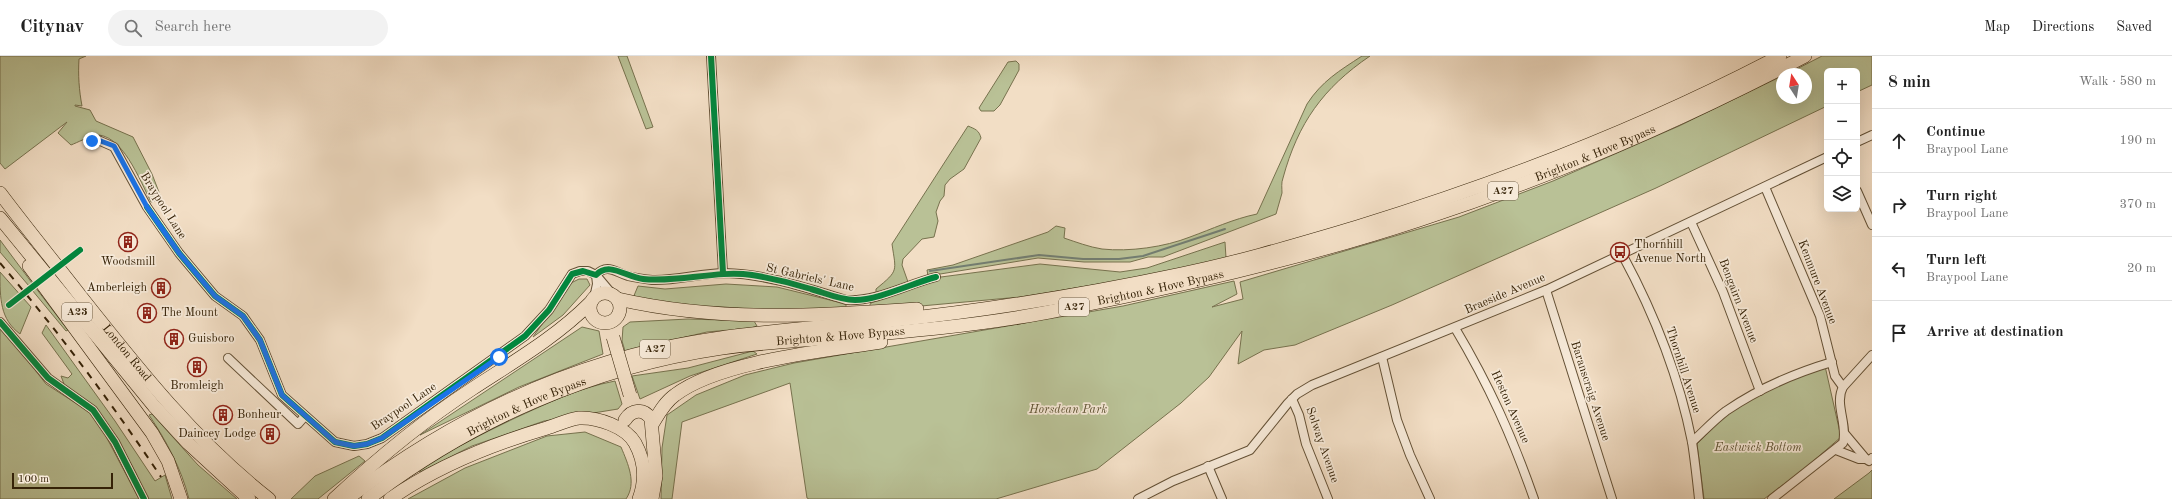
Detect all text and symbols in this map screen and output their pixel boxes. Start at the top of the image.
search box [108,10,388,46]
icon: search [122,17,144,39]
text: Citynav [20,18,84,37]
text: Search here [154,20,231,35]
text: Map [1984,20,2010,34]
text: Directions [2032,20,2094,34]
text: Saved [2116,20,2152,34]
north arrow [1776,68,1812,104]
map controls [1824,68,1860,212]
button: + [1824,68,1860,104]
text: 8 min [1888,74,1931,91]
text: Walk · 580 m [2079,75,2156,88]
button: − [1824,104,1860,140]
street label: Brighton & Hove Bypass [1534,123,1657,184]
text: Continue [1926,125,1985,140]
icon: ahead [1888,130,1910,152]
route end [83,132,101,150]
text: 190 m [2119,134,2156,147]
button: locate [1824,140,1860,176]
text: Braypool Lane [1926,143,2008,156]
street label: Braypool Lane [138,171,188,242]
button: layers [1824,176,1860,212]
road number: A27 [1488,182,1518,200]
text: Turn right [1926,189,1997,204]
icon: right [1888,194,1910,216]
text: 370 m [2119,198,2156,211]
text: Braypool Lane [1926,207,2008,220]
building icon: Woodsmill [117,231,139,253]
street label: Kenmure Avenue [1795,238,1839,326]
place label: Thornhill Avenue North [1634,239,1707,265]
bus stop icon: Thornhill Avenue North [1609,241,1631,263]
text: Turn left [1926,253,1986,268]
place label: Woodsmill [101,256,155,268]
street label: Bengairn Avenue [1716,257,1760,345]
icon: left [1888,258,1910,280]
street label: St Gabriels' Lane [765,262,856,294]
text: 20 m [2127,262,2156,275]
street label: Brighton & Hove Bypass [1096,269,1225,308]
street label: Braeside Avenue [1463,271,1548,316]
text: Braypool Lane [1926,271,2008,284]
building icon: Amberleigh [150,277,172,299]
place label: Amberleigh [87,282,147,294]
road number: A27 [1059,298,1089,316]
building icon: The Mount [136,302,158,324]
road number: A23 [62,303,92,321]
place label: The Mount [161,307,218,319]
icon: arrive [1888,322,1910,344]
street label: London Road [100,323,153,384]
street label: Brighton & Hove Bypass [776,325,905,348]
street label: Thornhill Avenue [1663,325,1703,415]
text: Arrive at destination [1926,325,2064,340]
building icon: Guisboro [163,328,185,350]
place label: Guisboro [188,333,235,345]
road number: A27 [640,340,670,358]
street label: Baranscraig Avenue [1568,340,1612,443]
route start [490,348,508,366]
building icon: Bromleigh [186,356,208,378]
street label: Heston Avenue [1489,369,1532,446]
street label: Brighton & Hove Bypass [465,376,588,439]
place label: Bromleigh [170,380,224,392]
street label: Braypool Lane [369,381,439,433]
building icon: Bonheur [212,404,234,426]
park label: Horsdean Park [1028,404,1107,416]
street label: Solway Avenue [1303,406,1341,485]
place label: Bonheur [237,409,281,421]
building icon: Daincey Lodge [259,423,281,445]
place label: Daincey Lodge [178,428,256,440]
park label: Eastwick Bottom [1713,442,1802,454]
scale bar [12,471,113,490]
text: 100 m [18,474,49,485]

